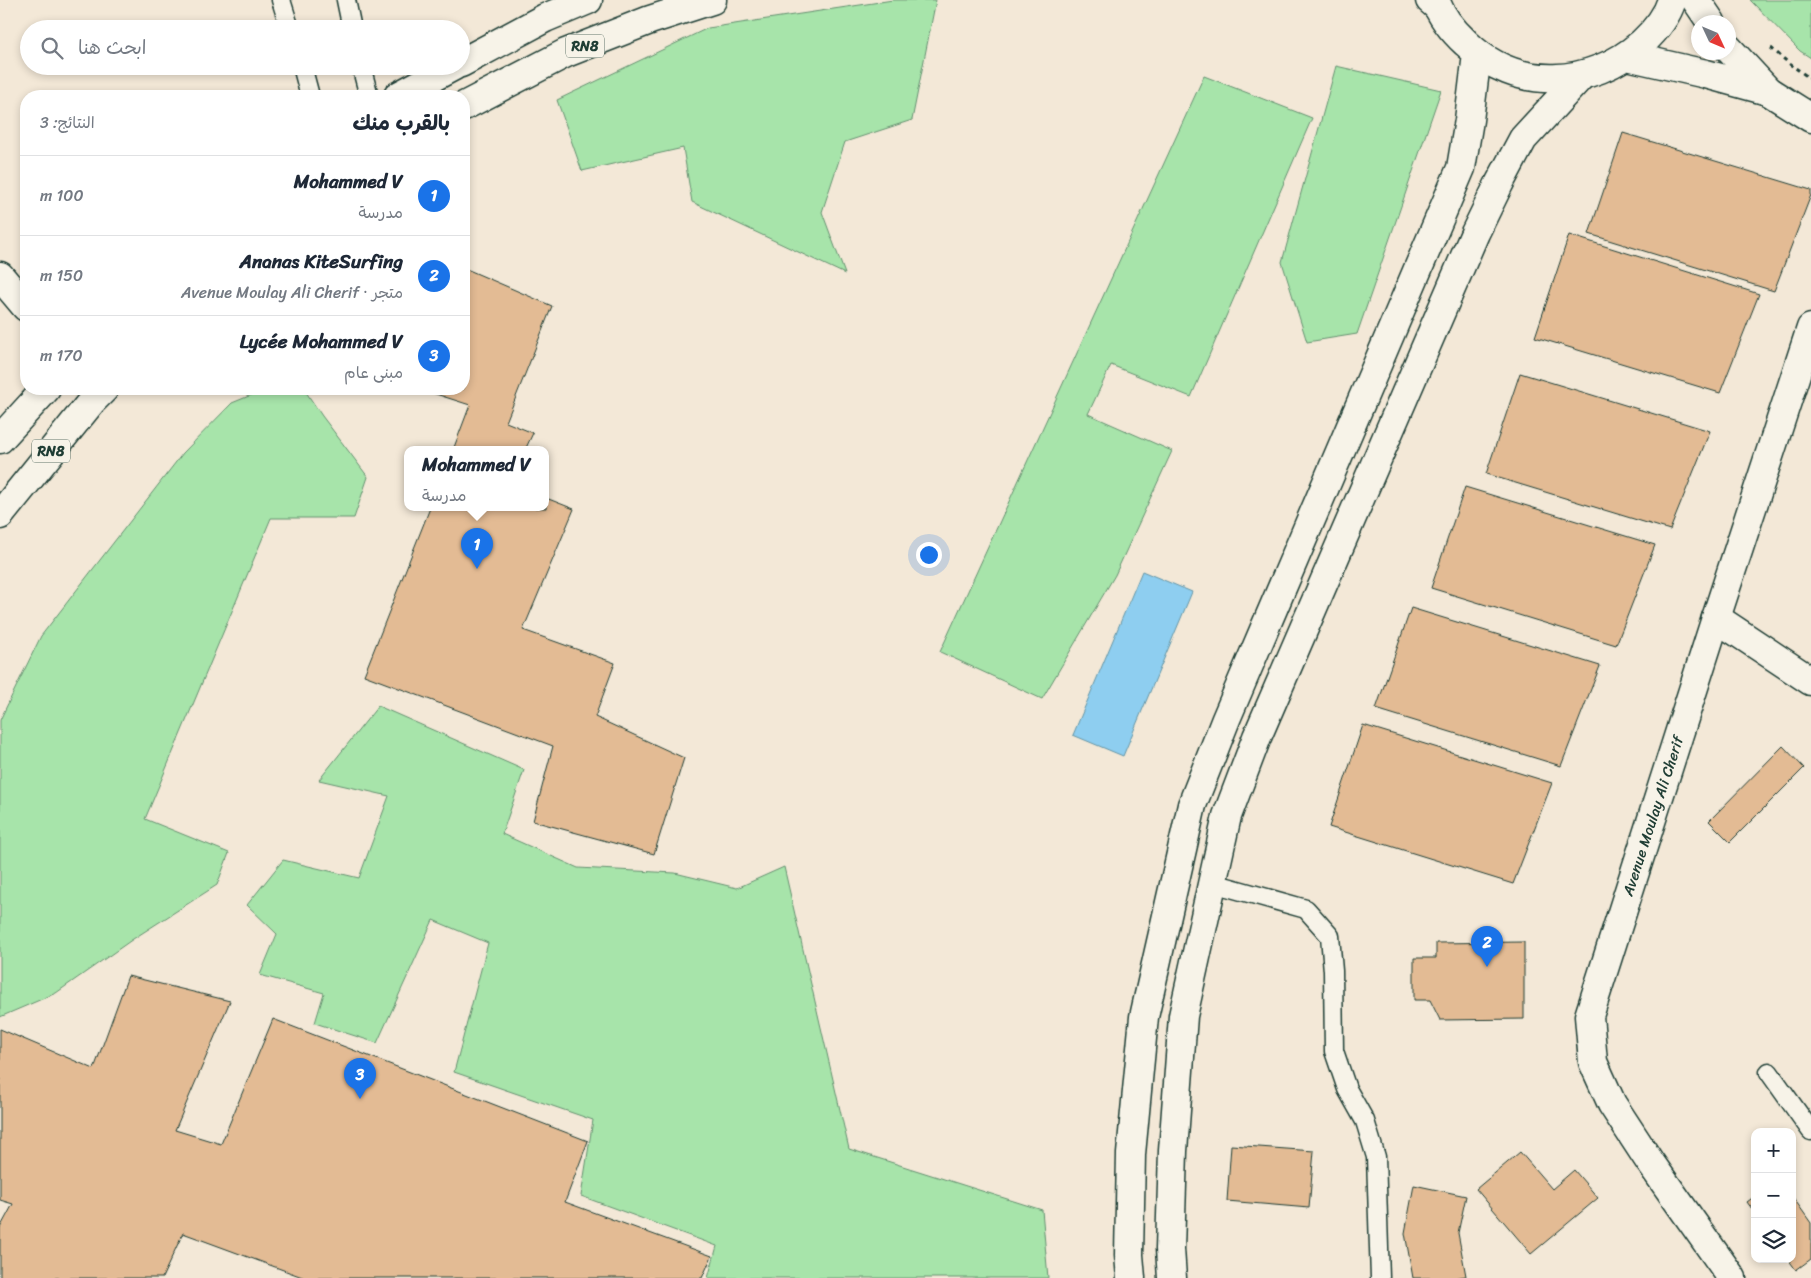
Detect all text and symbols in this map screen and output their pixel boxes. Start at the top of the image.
north arrow [1691,15,1736,60]
search box [20,20,470,75]
text: ابحث هنا [78,31,146,64]
icon: search [38,34,66,62]
road number: RN8 [566,34,604,58]
text: بالقرب منك [352,104,450,142]
text: النتائج: 3 [40,108,95,137]
text: Mohammed V [294,165,403,198]
text: 100 m [40,181,84,210]
text: 1 [431,181,437,210]
text: مدرسة [358,198,403,227]
text: Ananas KiteSurfing [240,245,403,278]
text: 150 m [40,261,83,290]
text: 2 [429,261,439,290]
text: متجر · Avenue Moulay Ali Cherif [181,278,403,307]
text: Lycée Mohammed V [240,325,403,358]
text: 170 m [40,341,83,370]
text: 3 [430,341,438,370]
text: مبنى عام [344,358,403,387]
road number: RN8 [32,440,70,462]
popup [404,446,549,511]
text: Mohammed V [422,448,531,481]
text: مدرسة [422,481,466,510]
pin: 1 [461,528,493,569]
your location [916,542,942,568]
street label: Avenue Moulay Ali Cherif [1615,731,1692,900]
pin: 2 [1471,926,1503,967]
pin: 3 [344,1058,376,1099]
map controls [1751,1128,1796,1263]
button: + [1751,1128,1796,1173]
button: − [1751,1173,1796,1218]
button: layers [1751,1218,1796,1263]

